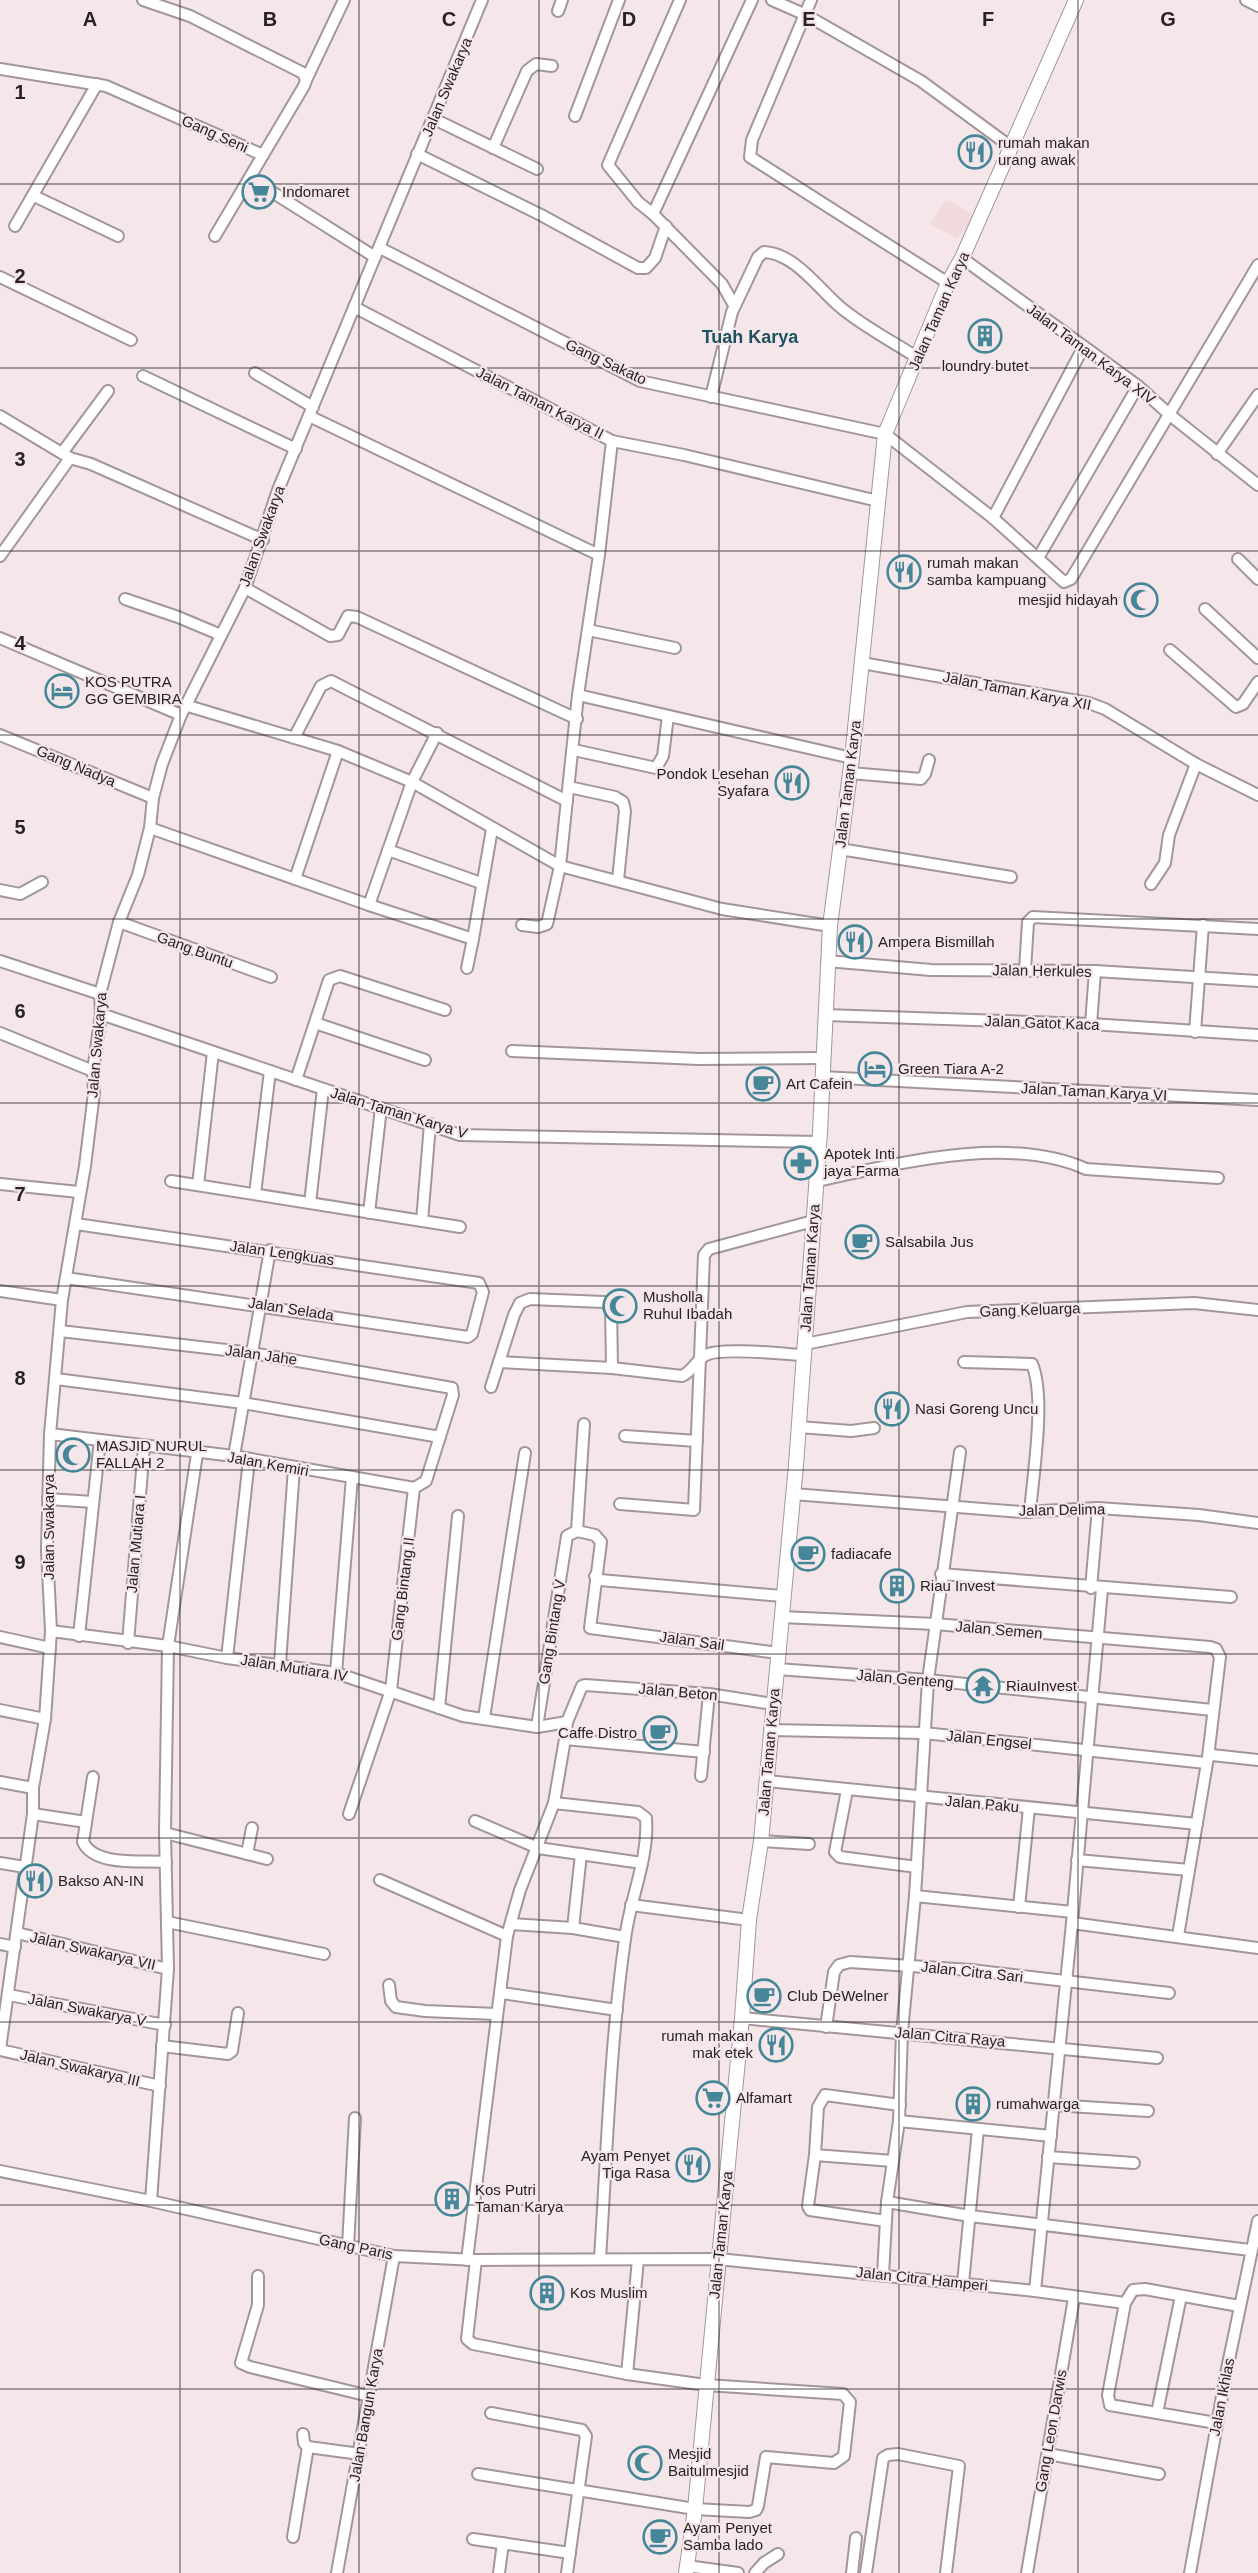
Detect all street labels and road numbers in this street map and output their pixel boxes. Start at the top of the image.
street label: Jalan Swakarya [418,34,475,139]
street label: Gang Seni [179,111,251,156]
street label: Jalan Taman Karya [905,248,973,373]
street label: Jalan Taman Karya XIV [1024,300,1159,407]
street label: Gang Sakato [563,335,649,388]
street label: Jalan Taman Karya II [474,363,607,442]
street label: Jalan Swakarya [235,483,288,588]
street label: Jalan Taman Karya XII [942,668,1093,713]
street label: Jalan Taman Karya [831,719,864,849]
street label: Gang Nadya [34,741,119,790]
street label: Gang Buntu [155,928,236,971]
street label: Jalan Herkules [992,961,1092,980]
street label: Jalan Swakarya [83,991,110,1098]
street label: Jalan Gatot Kaca [984,1012,1100,1033]
street label: Jalan Taman Karya VI [1020,1079,1168,1104]
street label: Jalan Taman Karya V [329,1084,470,1141]
street label: Jalan Taman Karya [797,1203,822,1332]
street label: Jalan Lengkuas [229,1237,335,1268]
street label: Jalan Selada [247,1293,336,1324]
street label: Gang Keluarga [979,1299,1081,1320]
street label: Jalan Jahe [224,1341,298,1368]
street label: Jalan Kemiri [226,1448,310,1479]
street label: Jalan Swakarya [40,1473,57,1580]
street label: Jalan Mutiara I [123,1494,148,1594]
street label: Jalan Delima [1018,1500,1106,1519]
street label: Gang Bintang II [388,1536,417,1642]
street label: Gang Bintang V [535,1578,568,1686]
street label: Jalan Semen [955,1617,1043,1642]
street label: Jalan Sail [659,1628,725,1653]
street label: Jalan Mutiara IV [239,1651,349,1684]
street label: Jalan Genteng [856,1666,954,1691]
street label: Jalan Beton [638,1680,718,1703]
street label: Jalan Taman Karya [754,1687,783,1817]
street label: Jalan Engsel [945,1727,1033,1752]
street label: Jalan Paku [944,1792,1020,1815]
street label: Jalan Swakarya VII [29,1928,158,1973]
street label: Jalan Citra Sari [920,1958,1024,1985]
street label: Jalan Swakarya V [27,1990,148,2029]
street label: Jalan Citra Raya [894,2023,1007,2050]
street label: Jalan Swakarya III [18,2045,142,2090]
street label: Jalan Taman Karya [705,2170,736,2300]
street label: Gang Paris [318,2230,395,2263]
street label: Jalan Citra Hamperi [855,2263,989,2294]
street label: Jalan Bangun Karya [345,2346,386,2483]
street label: Jalan Ikhlas [1206,2356,1237,2437]
street label: Gang Leon Darwis [1031,2368,1070,2494]

